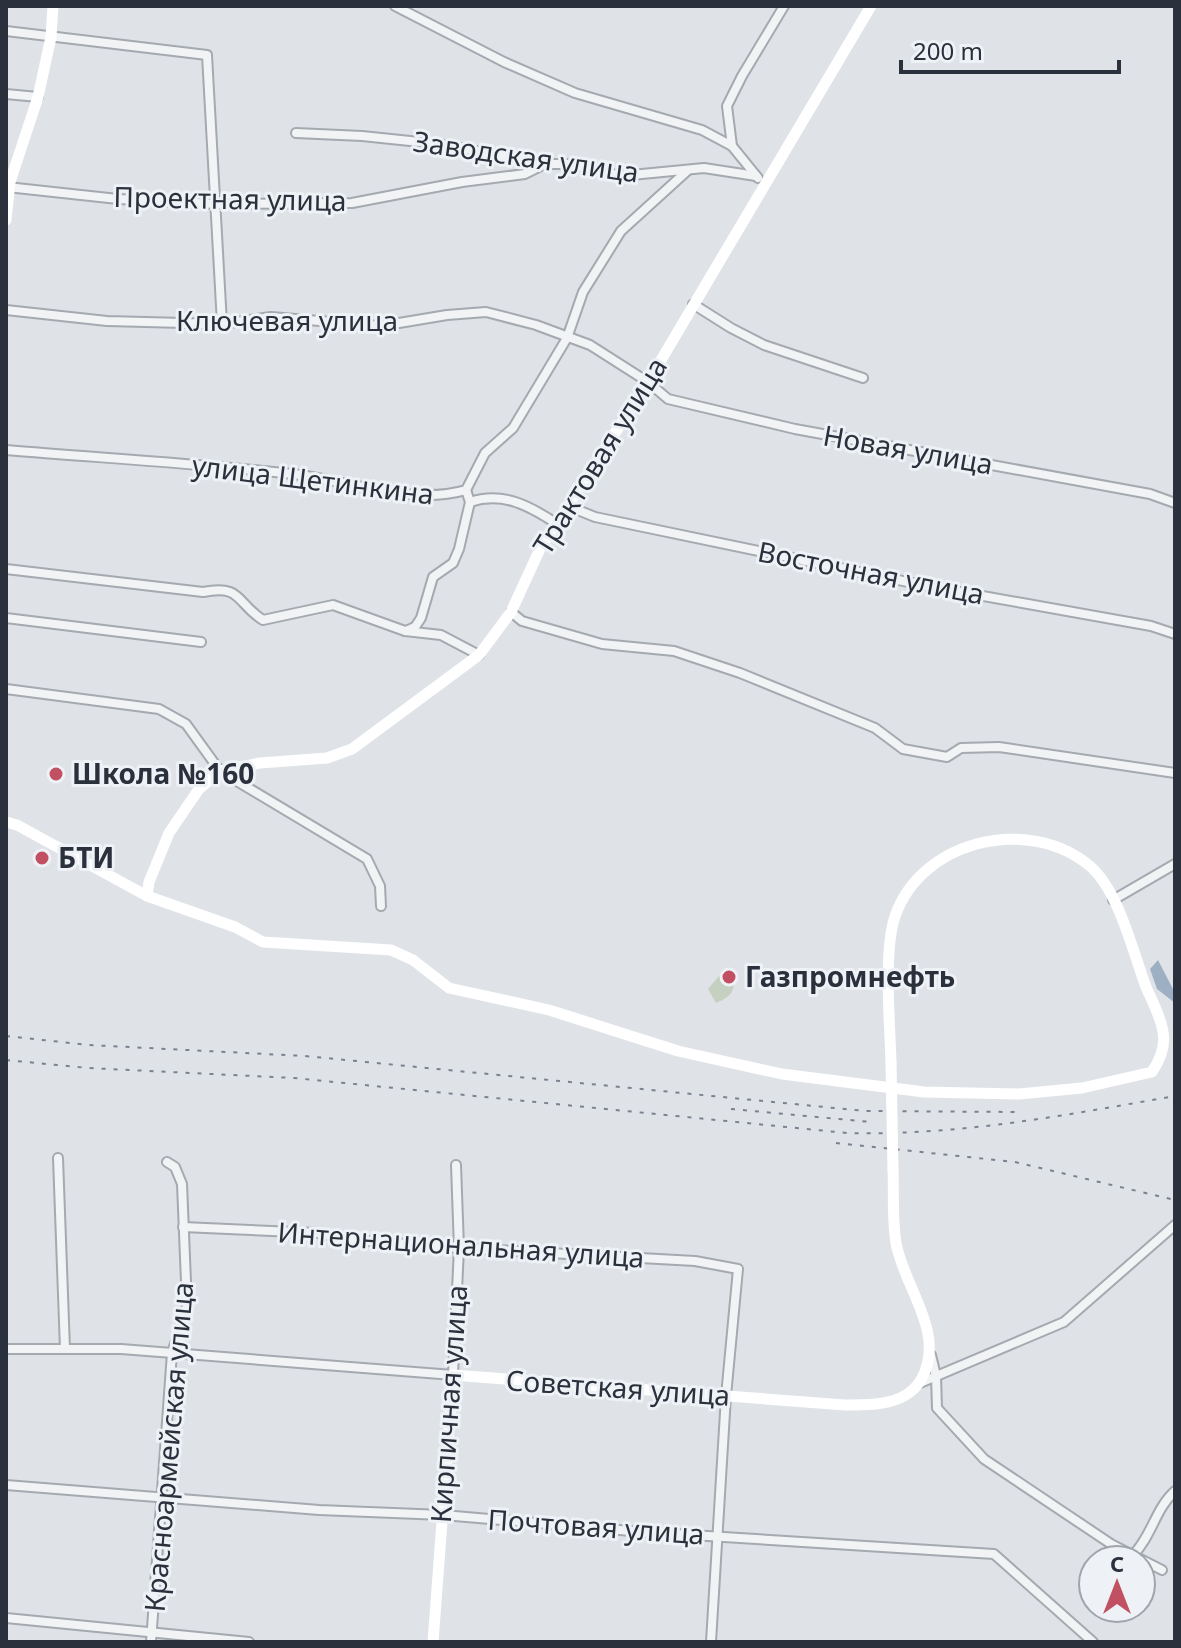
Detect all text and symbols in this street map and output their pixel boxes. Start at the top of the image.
scale bar [901,24,1119,74]
text: 200 m [913,34,983,67]
street label: Заводская улица [411,121,641,191]
street label: Проектная улица [113,177,347,219]
street label: Ключевая улица [176,301,398,339]
street label: Трактовая улица [523,350,675,561]
street label: Новая улица [820,415,996,483]
street label: улица Щетинкина [190,445,436,513]
street label: Восточная улица [755,531,988,613]
place label: Школа №160 [72,754,254,792]
marker: Школа №160 [47,765,65,783]
place label: БТИ [58,838,114,876]
marker: БТИ [33,849,51,867]
place label: Газпромнефть [745,957,955,995]
marker: Газпромнефть [720,968,738,986]
street label: Интернациональная улица [276,1212,646,1276]
street label: Красноармейская улица [135,1280,201,1614]
street label: Кирпичная улица [421,1284,475,1524]
street label: Советская улица [505,1360,731,1414]
street label: Почтовая улица [487,1499,706,1553]
north arrow [1077,1544,1157,1624]
text: С [1110,1548,1124,1578]

